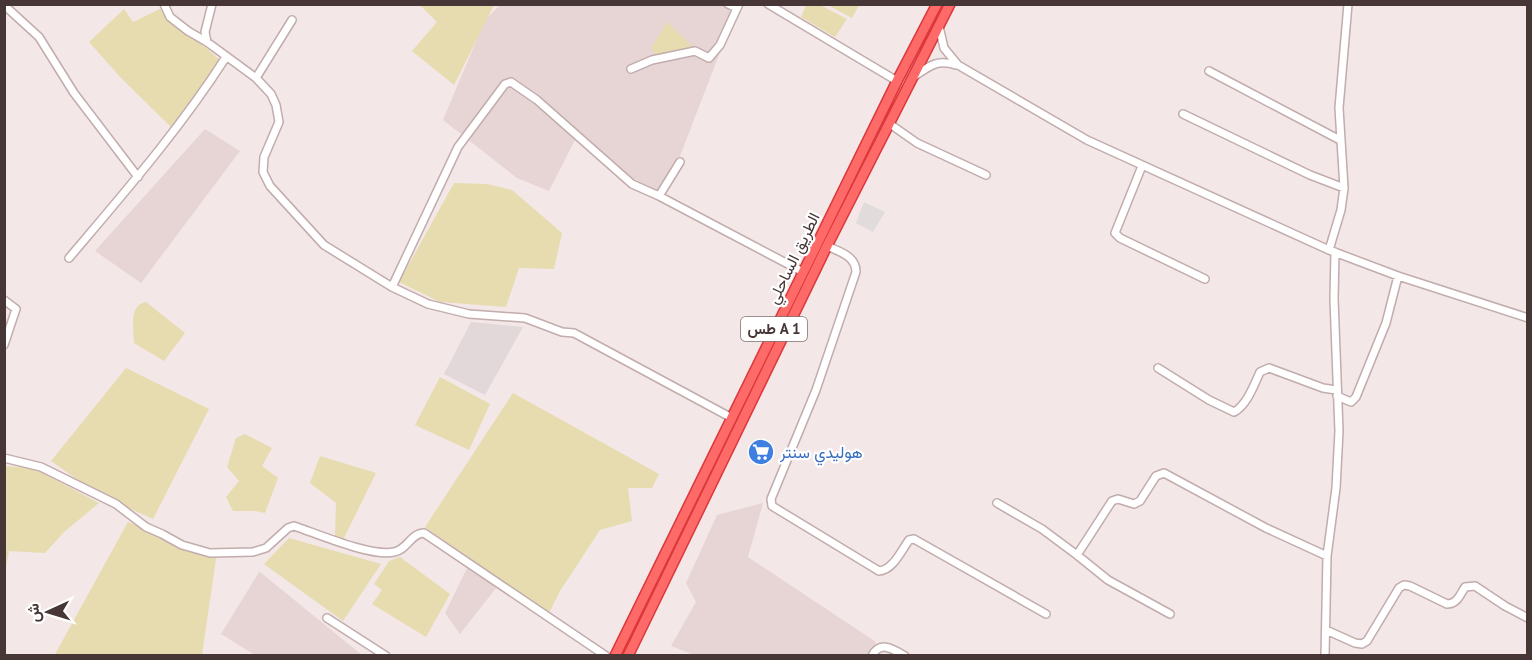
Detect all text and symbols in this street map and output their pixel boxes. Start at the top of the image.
street label: الطريق الساحلي [762,209,827,309]
road number: طس A 1 [741,317,807,341]
supermarket icon: هوليدي سنتر [746,437,776,467]
place label: هوليدي سنتر [779,442,863,466]
north arrow [18,582,78,642]
text: ش [22,603,44,623]

